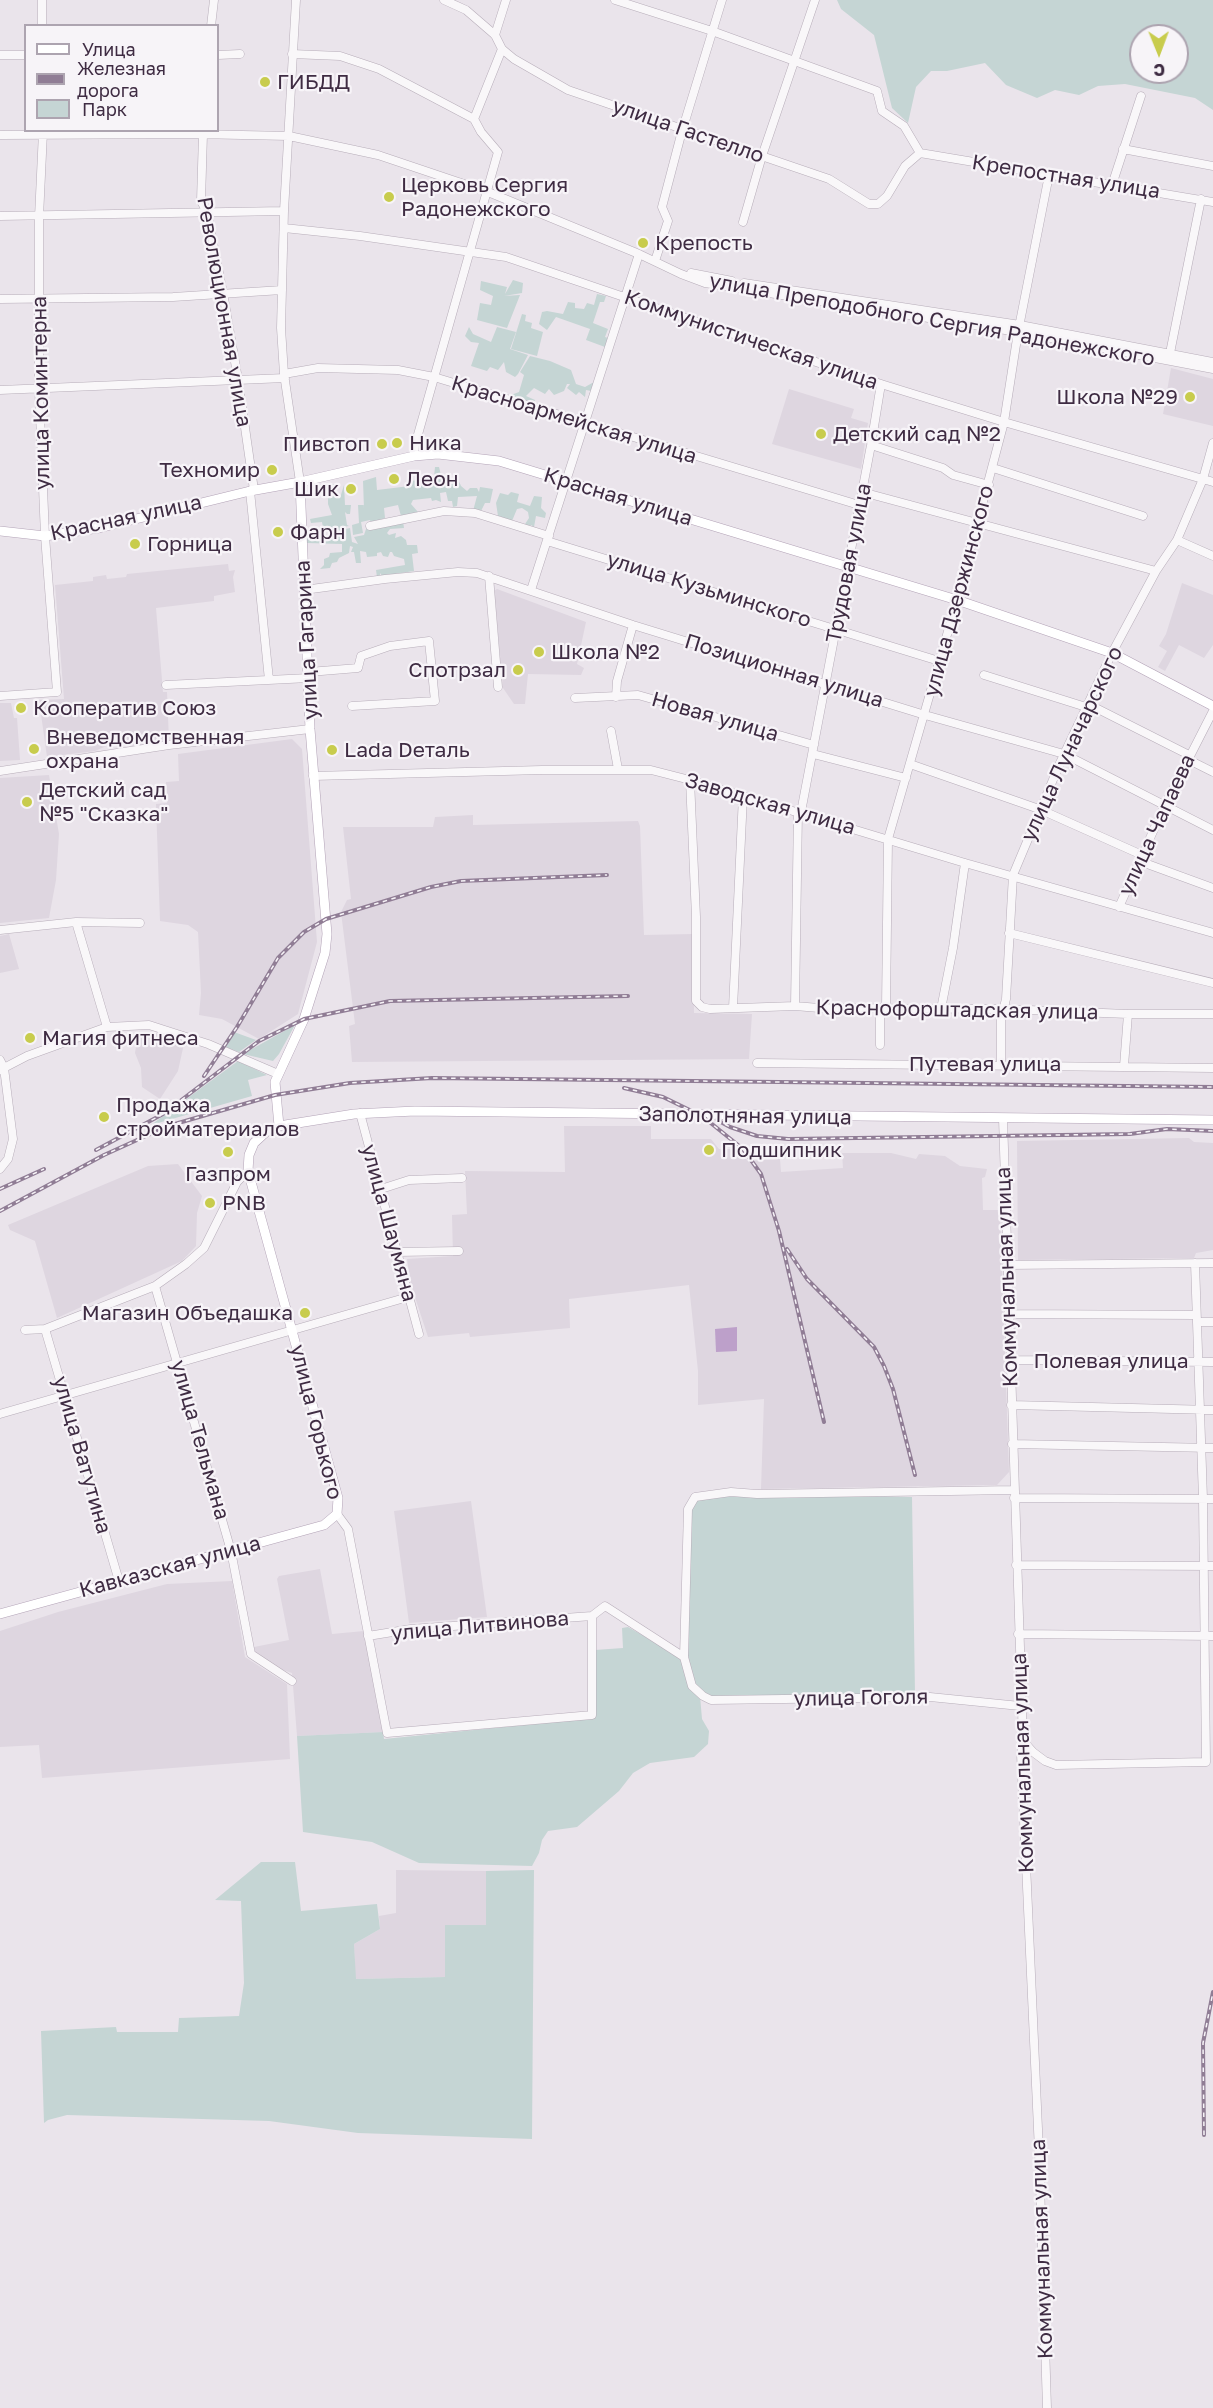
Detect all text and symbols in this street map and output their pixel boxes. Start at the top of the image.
legend [24,24,219,132]
north arrow [1129,24,1189,84]
text: Улица [82,38,136,60]
text: Железная дорога [77,57,166,101]
text: С [1153,60,1165,80]
place label: ГИБДД [277,69,350,95]
marker: ГИБДД [258,75,272,89]
street label: улица Гастелло [609,93,767,169]
text: Парк [82,98,127,120]
street label: Крепостная улица [970,150,1162,204]
place label: Церковь Сергия Радонежского [401,172,568,222]
marker: Церковь Сергия Радонежского [382,190,396,204]
street label: Революционная улица [191,195,257,429]
place label: Крепость [655,230,753,256]
marker: Крепость [636,236,650,250]
street label: улица Преподобного Сергия Радонежского [707,268,1157,372]
street label: Коммунистическая улица [621,285,881,395]
street label: улица Коминтерна [27,296,55,490]
street label: Красноармейская улица [448,371,700,469]
place label: Школа №29 [1056,384,1178,410]
marker: Школа №29 [1183,390,1197,404]
place label: Детский сад №2 [833,421,1001,447]
marker: Детский сад №2 [814,427,828,441]
place label: Ника [409,430,461,456]
place label: Пивстоп [283,431,370,457]
marker: Ника [390,436,404,450]
marker: Пивстоп [375,437,389,451]
place label: Техномир [159,457,260,483]
street label: Красная улица [541,462,695,532]
marker: Техномир [265,463,279,477]
place label: Леон [406,466,459,492]
marker: Леон [387,472,401,486]
place label: Шик [294,476,339,502]
street label: Трудовая улица [821,481,877,645]
marker: Шик [344,482,358,496]
street label: улица Дзержинского [919,483,999,699]
street label: Красная улица [48,490,204,546]
place label: Фарн [290,519,346,545]
marker: Фарн [271,525,285,539]
place label: Горница [147,531,233,557]
marker: Горница [128,537,142,551]
street label: улица Кузьминского [604,547,814,633]
street label: улица Гагарина [290,560,324,720]
street label: Позиционная улица [681,629,887,713]
place label: Школа №2 [551,639,660,665]
street label: улица Луначарского [1016,642,1128,846]
marker: Школа №2 [532,645,546,659]
place label: Спотрзал [408,657,506,683]
marker: Спотрзал [511,663,525,677]
street label: Новая улица [649,687,781,747]
place label: Кооператив Союз [33,695,216,721]
marker: Кооператив Союз [14,701,28,715]
place label: Вневедомственная охрана [46,724,245,774]
place label: Lada Dеталь [344,737,470,763]
marker: Вневедомственная охрана [27,742,41,756]
marker: Lada Dеталь [325,743,339,757]
street label: улица Чапаева [1113,750,1201,900]
street label: Заводская улица [682,768,858,840]
place label: Детский сад №5 "Сказка" [39,777,168,827]
marker: Детский сад №5 "Сказка" [20,795,34,809]
street label: Краснофорштадская улица [815,995,1099,1025]
place label: Магия фитнеса [42,1025,199,1051]
marker: Магия фитнеса [23,1031,37,1045]
street label: Путевая улица [909,1051,1061,1077]
place label: Продажа стройматериалов [116,1092,299,1142]
street label: Заполотняная улица [638,1102,852,1130]
marker: Продажа стройматериалов [97,1110,111,1124]
place label: Подшипник [721,1137,842,1163]
street label: улица Шаумяна [356,1141,422,1305]
marker: Подшипник [702,1143,716,1157]
marker: Газпром [221,1145,235,1159]
place label: Газпром [185,1161,271,1187]
street label: Коммунальная улица [991,1166,1023,1388]
place label: PNB [222,1190,266,1216]
marker: PNB [203,1196,217,1210]
place label: Магазин Объедашка [82,1300,293,1326]
marker: Магазин Объедашка [298,1306,312,1320]
street label: улица Горького [285,1342,347,1502]
street label: Полевая улица [1033,1348,1189,1374]
street label: улица Тельмана [165,1357,235,1523]
street label: улица Ватутина [47,1373,117,1537]
street label: Кавказская улица [76,1531,264,1603]
street label: улица Литвинова [390,1606,570,1646]
street label: Коммунальная улица [1007,1652,1039,1874]
street label: улица Гоголя [793,1684,929,1712]
street label: Коммунальная улица [1026,2138,1058,2360]

